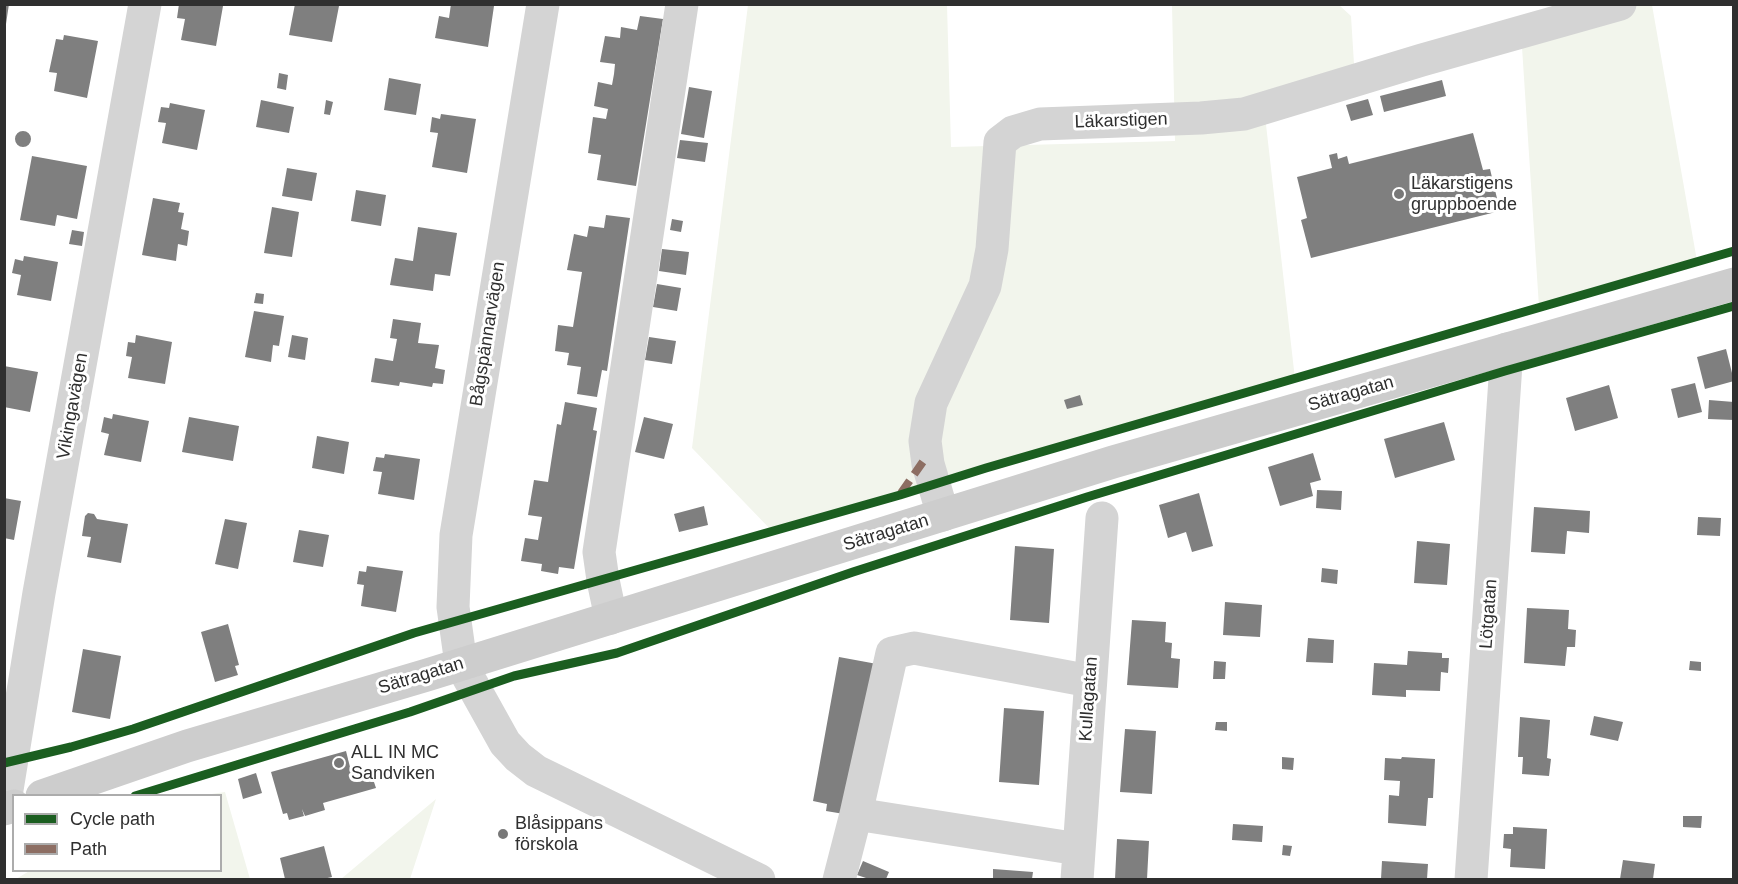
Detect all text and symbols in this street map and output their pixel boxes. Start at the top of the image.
street label: Läkarstigen [1074,109,1168,133]
place label: Läkarstigens gruppboende [1411,173,1517,216]
marker: Läkarstigens gruppboende [1392,187,1406,201]
street label: Bågspännarvägen [466,260,510,408]
street label: Vikingavägen [53,351,93,461]
street label: Sätragatan [1306,371,1396,417]
street label: Sätragatan [841,510,931,556]
street label: Lötgatan [1476,578,1502,650]
street label: Sätragatan [376,653,466,699]
street label: Kullagatan [1075,656,1103,742]
place label: ALL IN MC Sandviken [351,742,439,784]
marker: ALL IN MC Sandviken [332,756,346,770]
legend [12,794,222,872]
text: Cycle path [70,809,155,829]
place label: Blåsippans förskola [515,813,603,856]
marker: Blåsippans förskola [496,827,510,841]
text: Path [70,839,107,859]

